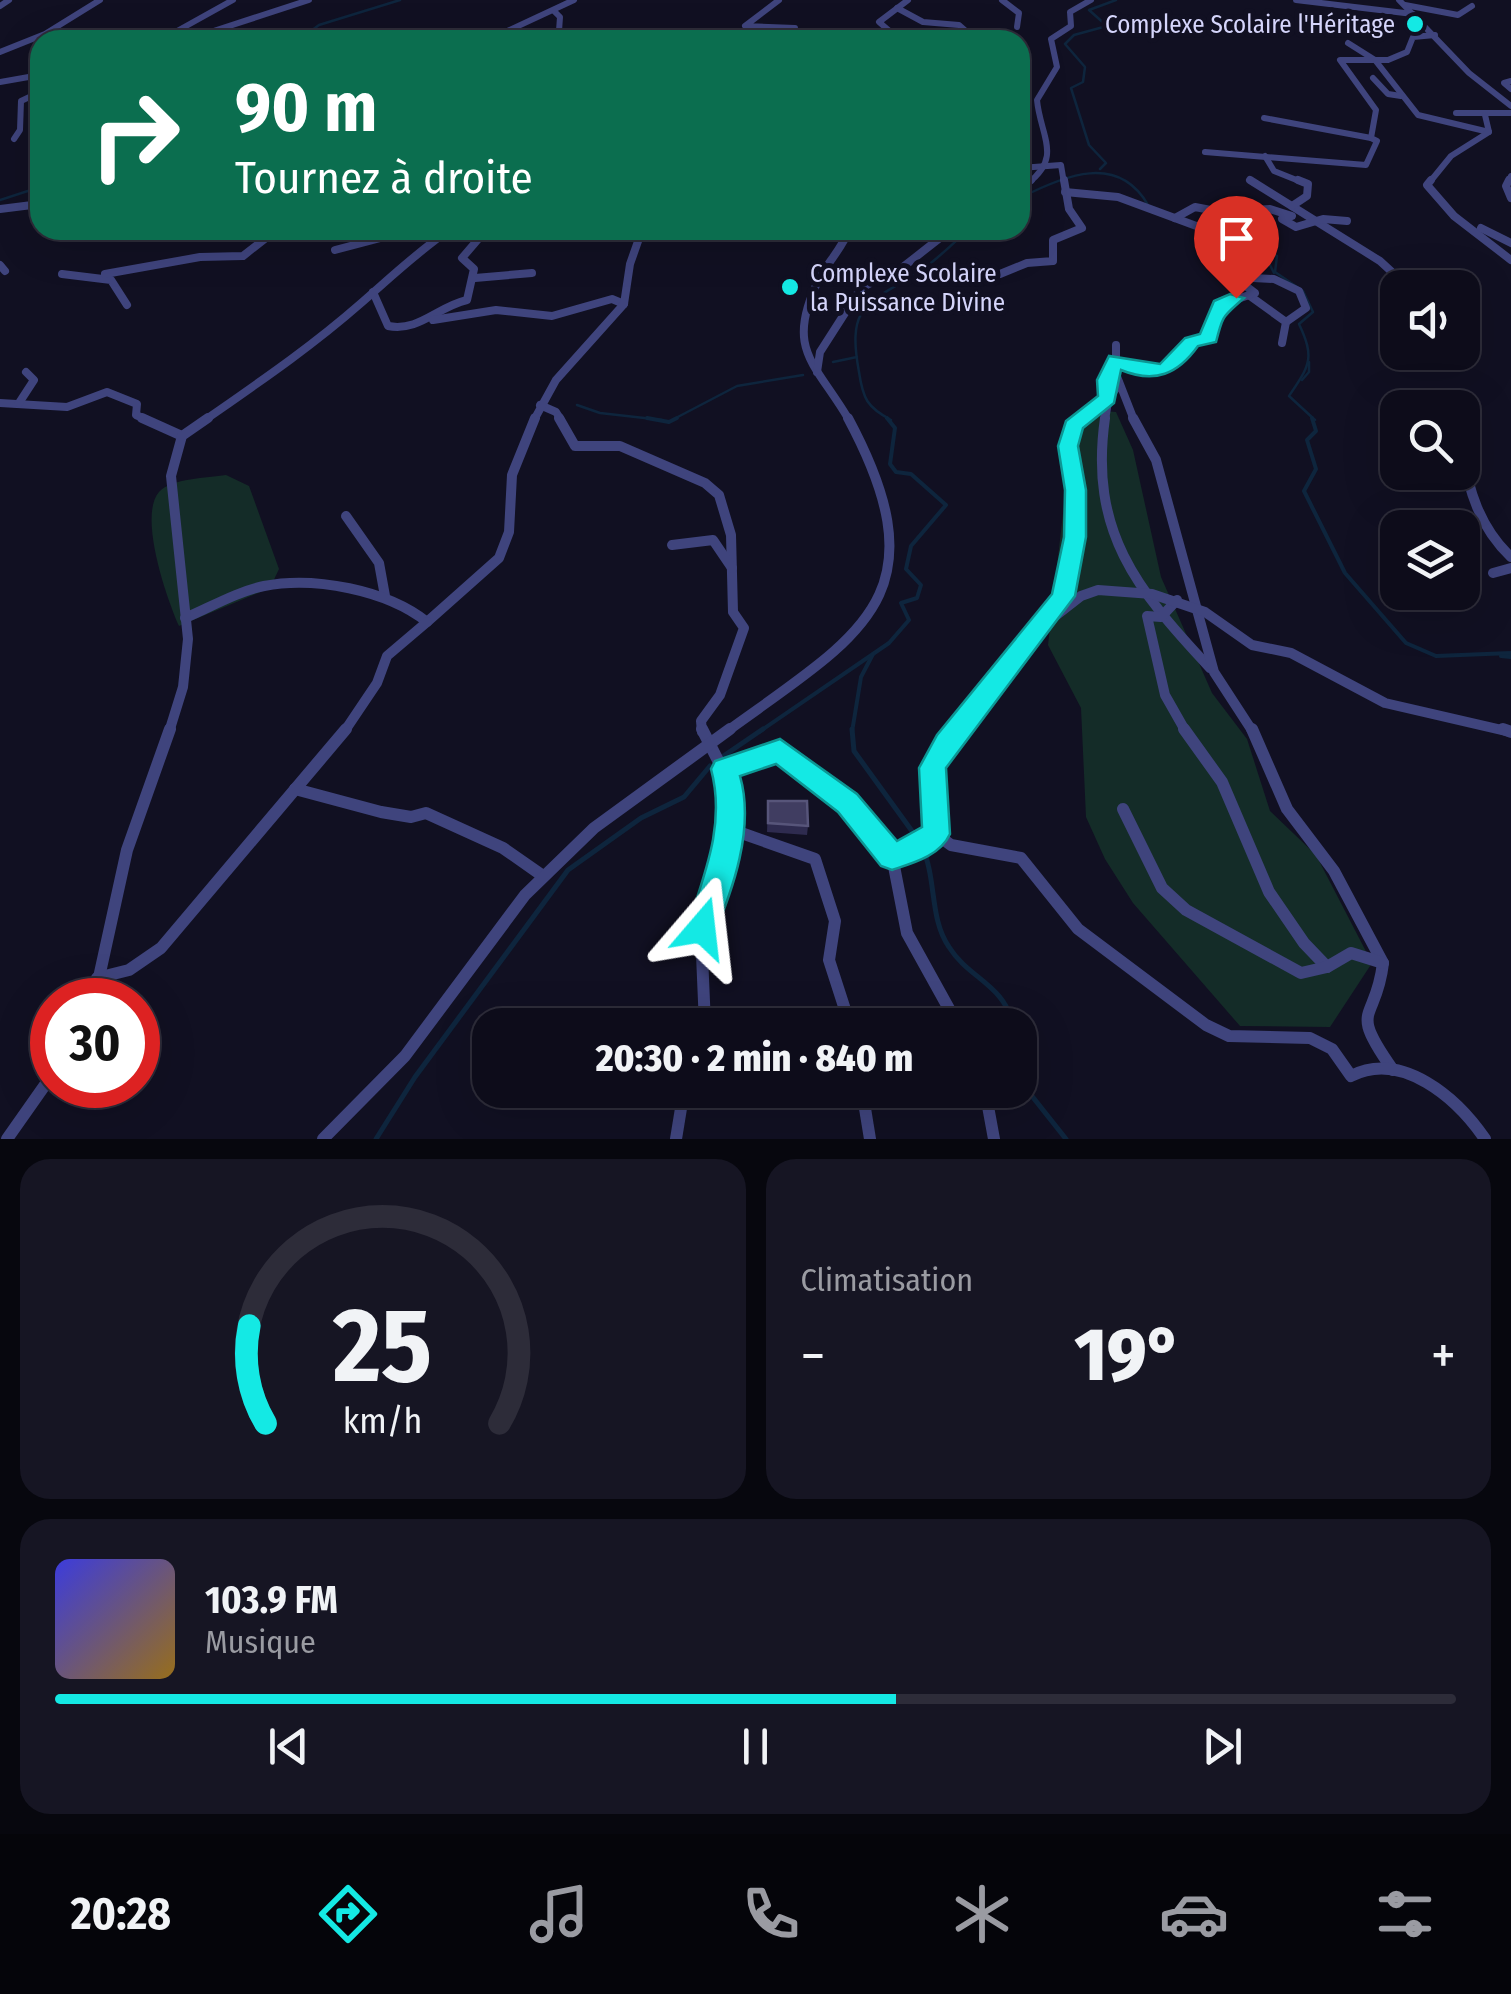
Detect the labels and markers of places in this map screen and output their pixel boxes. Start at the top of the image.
place label: Complexe Scolaire l'Héritage [1105,10,1395,40]
marker: Complexe Scolaire l'Héritage [1404,13,1426,35]
pin [1194,196,1279,299]
place label: Complexe Scolaire la Puissance Divine [810,259,1005,318]
marker: Complexe Scolaire la Puissance Divine [779,276,801,298]

